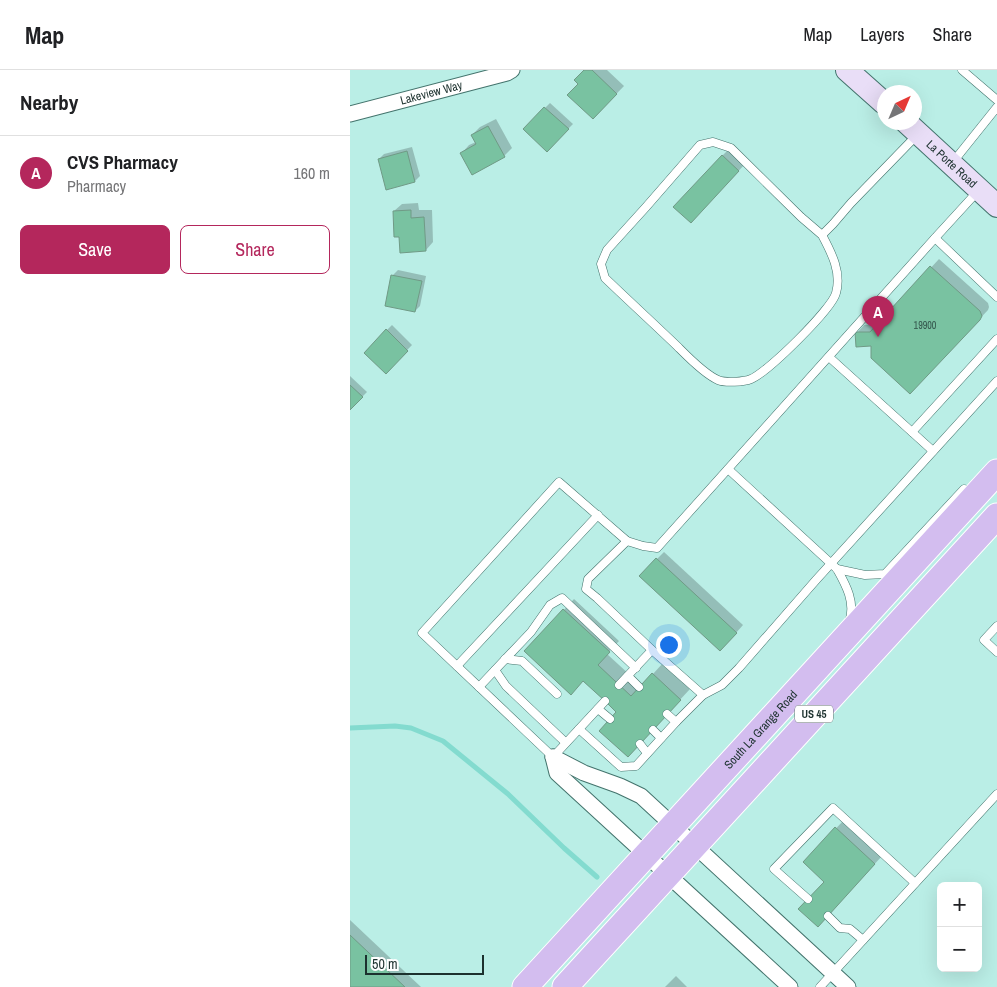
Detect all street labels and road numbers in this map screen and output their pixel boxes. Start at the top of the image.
street label: Lakeview Way [398,77,464,109]
street label: La Porte Road [923,137,980,192]
street label: South La Grange Road [721,687,801,773]
road number: US 45 [795,706,833,722]

